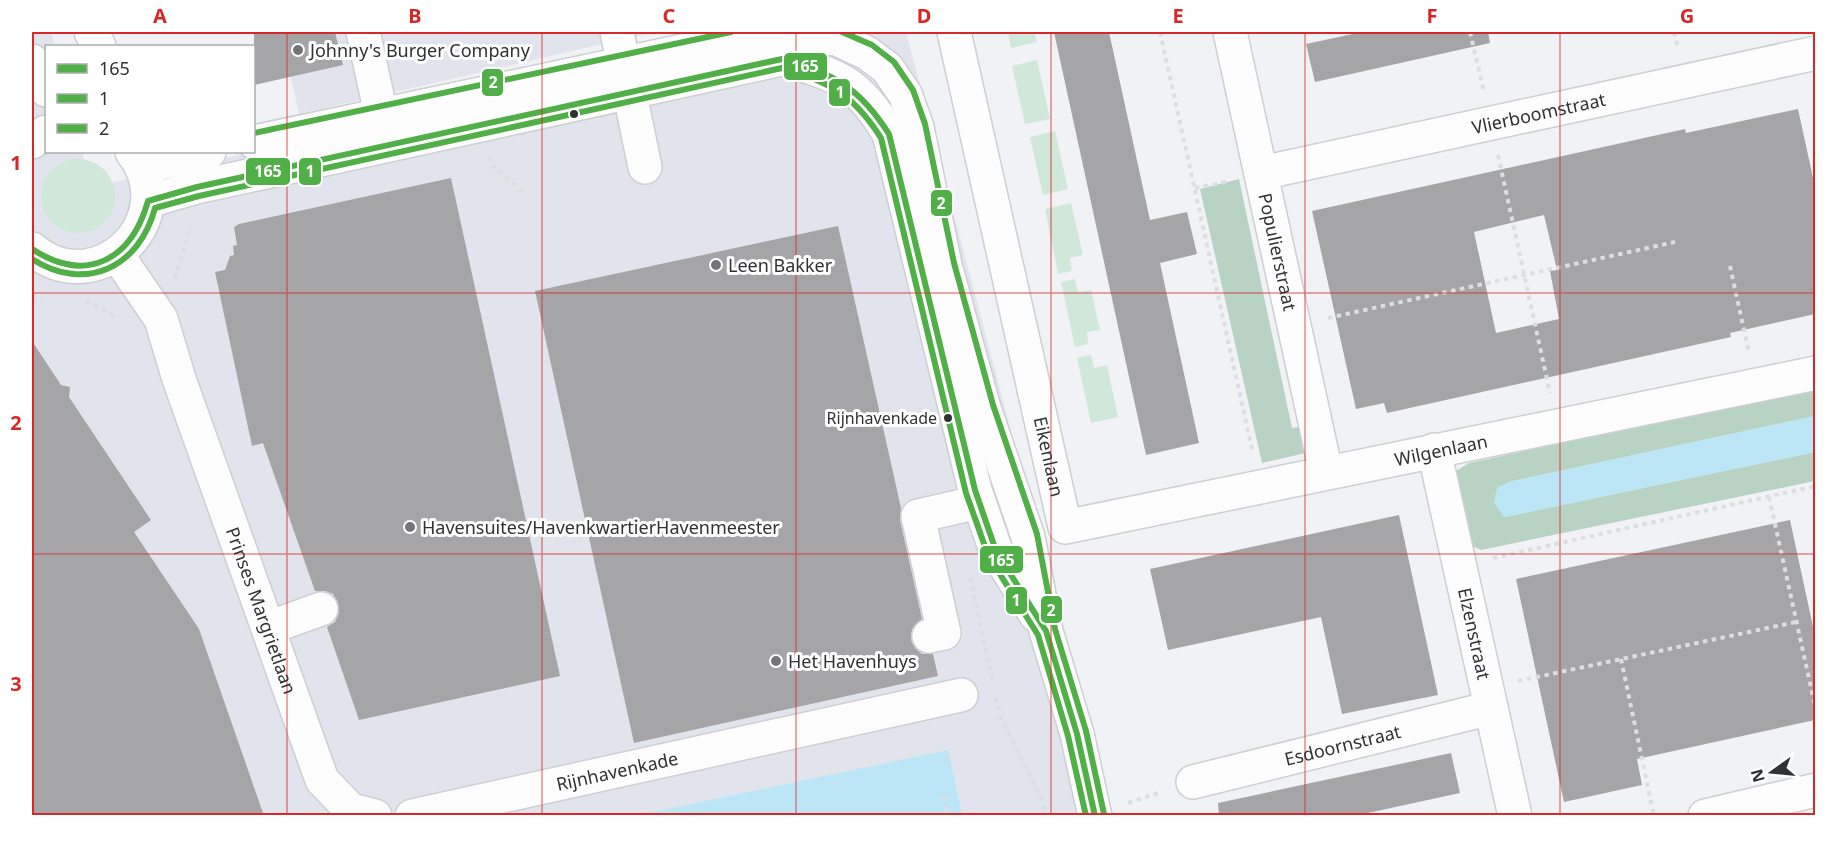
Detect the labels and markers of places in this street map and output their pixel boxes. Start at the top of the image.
place label: Johnny's Burger Company [308,38,531,62]
marker: Johnny's Burger Company [291,43,305,57]
unlabelled marker [568,108,580,120]
place label: Leen Bakker [728,253,833,277]
marker: Leen Bakker [709,258,723,272]
place label: Rijnhavenkade [827,407,937,429]
marker: Rijnhavenkade [942,412,954,424]
place label: Havensuites/HavenkwartierHavenmeester [422,515,780,539]
marker: Havensuites/HavenkwartierHavenmeester [403,520,417,534]
place label: Het Havenhuys [788,649,917,673]
marker: Het Havenhuys [769,654,783,668]

